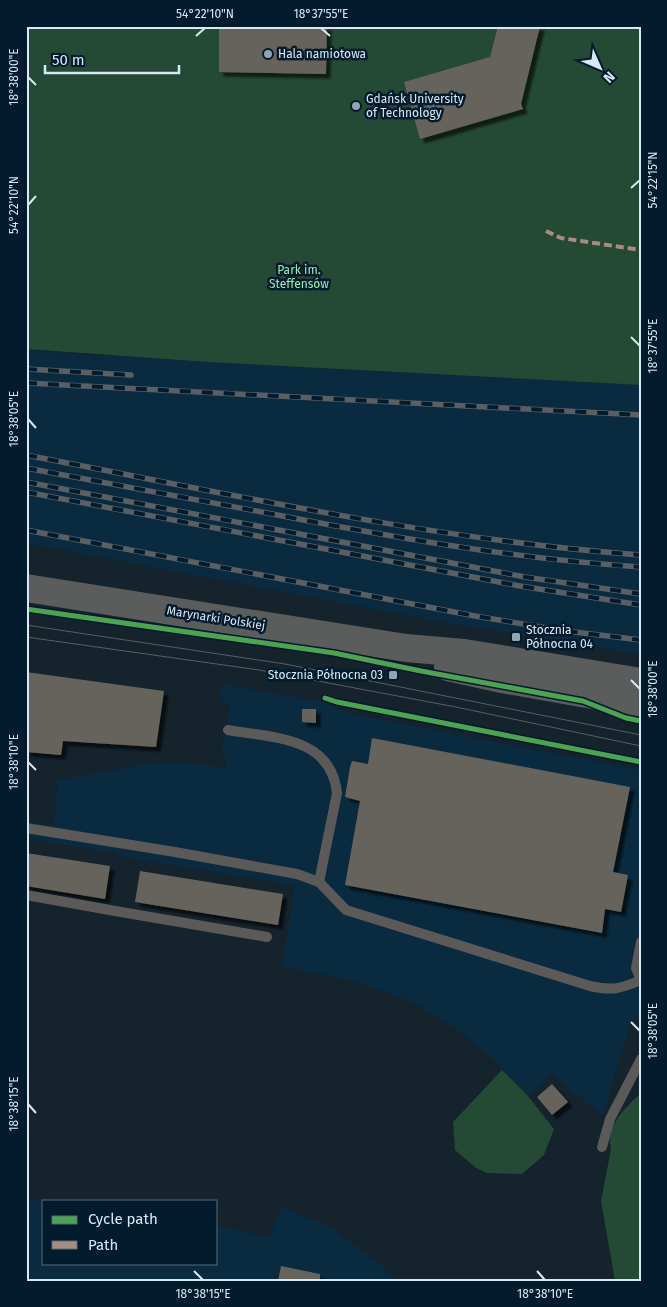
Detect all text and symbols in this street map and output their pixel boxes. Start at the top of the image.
text: 54°22'10"N [176,7,234,21]
text: 18°37'55"E [294,7,348,21]
scale bar [45,42,179,74]
north arrow [574,42,624,92]
place label: Hala namiotowa [278,47,366,61]
text: 18°38'00"E [7,48,21,106]
marker: Hala namiotowa [262,48,274,60]
text: 50 m [52,51,85,69]
text: N [600,68,618,86]
place label: Gdańsk University of Technology [366,92,464,120]
marker: Gdańsk University of Technology [350,100,362,112]
text: 54°22'15"N [646,151,660,209]
text: 54°22'10"N [7,176,21,234]
park label: Park im. Steffensów [269,263,329,291]
text: 18°37'55"E [646,319,660,373]
text: 18°38'05"E [7,391,21,447]
street label: Marynarki Polskiej [166,603,266,633]
place label: Stocznia Północna 04 [526,623,594,651]
marker: Stocznia Północna 04 [510,631,522,643]
text: 18°38'00"E [646,660,660,718]
place label: Stocznia Północna 03 [268,668,383,682]
marker: Stocznia Północna 03 [387,669,399,681]
text: 18°38'10"E [7,734,21,790]
text: 18°38'05"E [646,1003,660,1059]
text: 18°38'15"E [7,1076,21,1132]
legend [42,1200,218,1264]
text: Cycle path [88,1210,158,1228]
text: Path [88,1236,118,1254]
text: 18°38'15"E [175,1287,231,1301]
text: 18°38'10"E [517,1287,573,1301]

